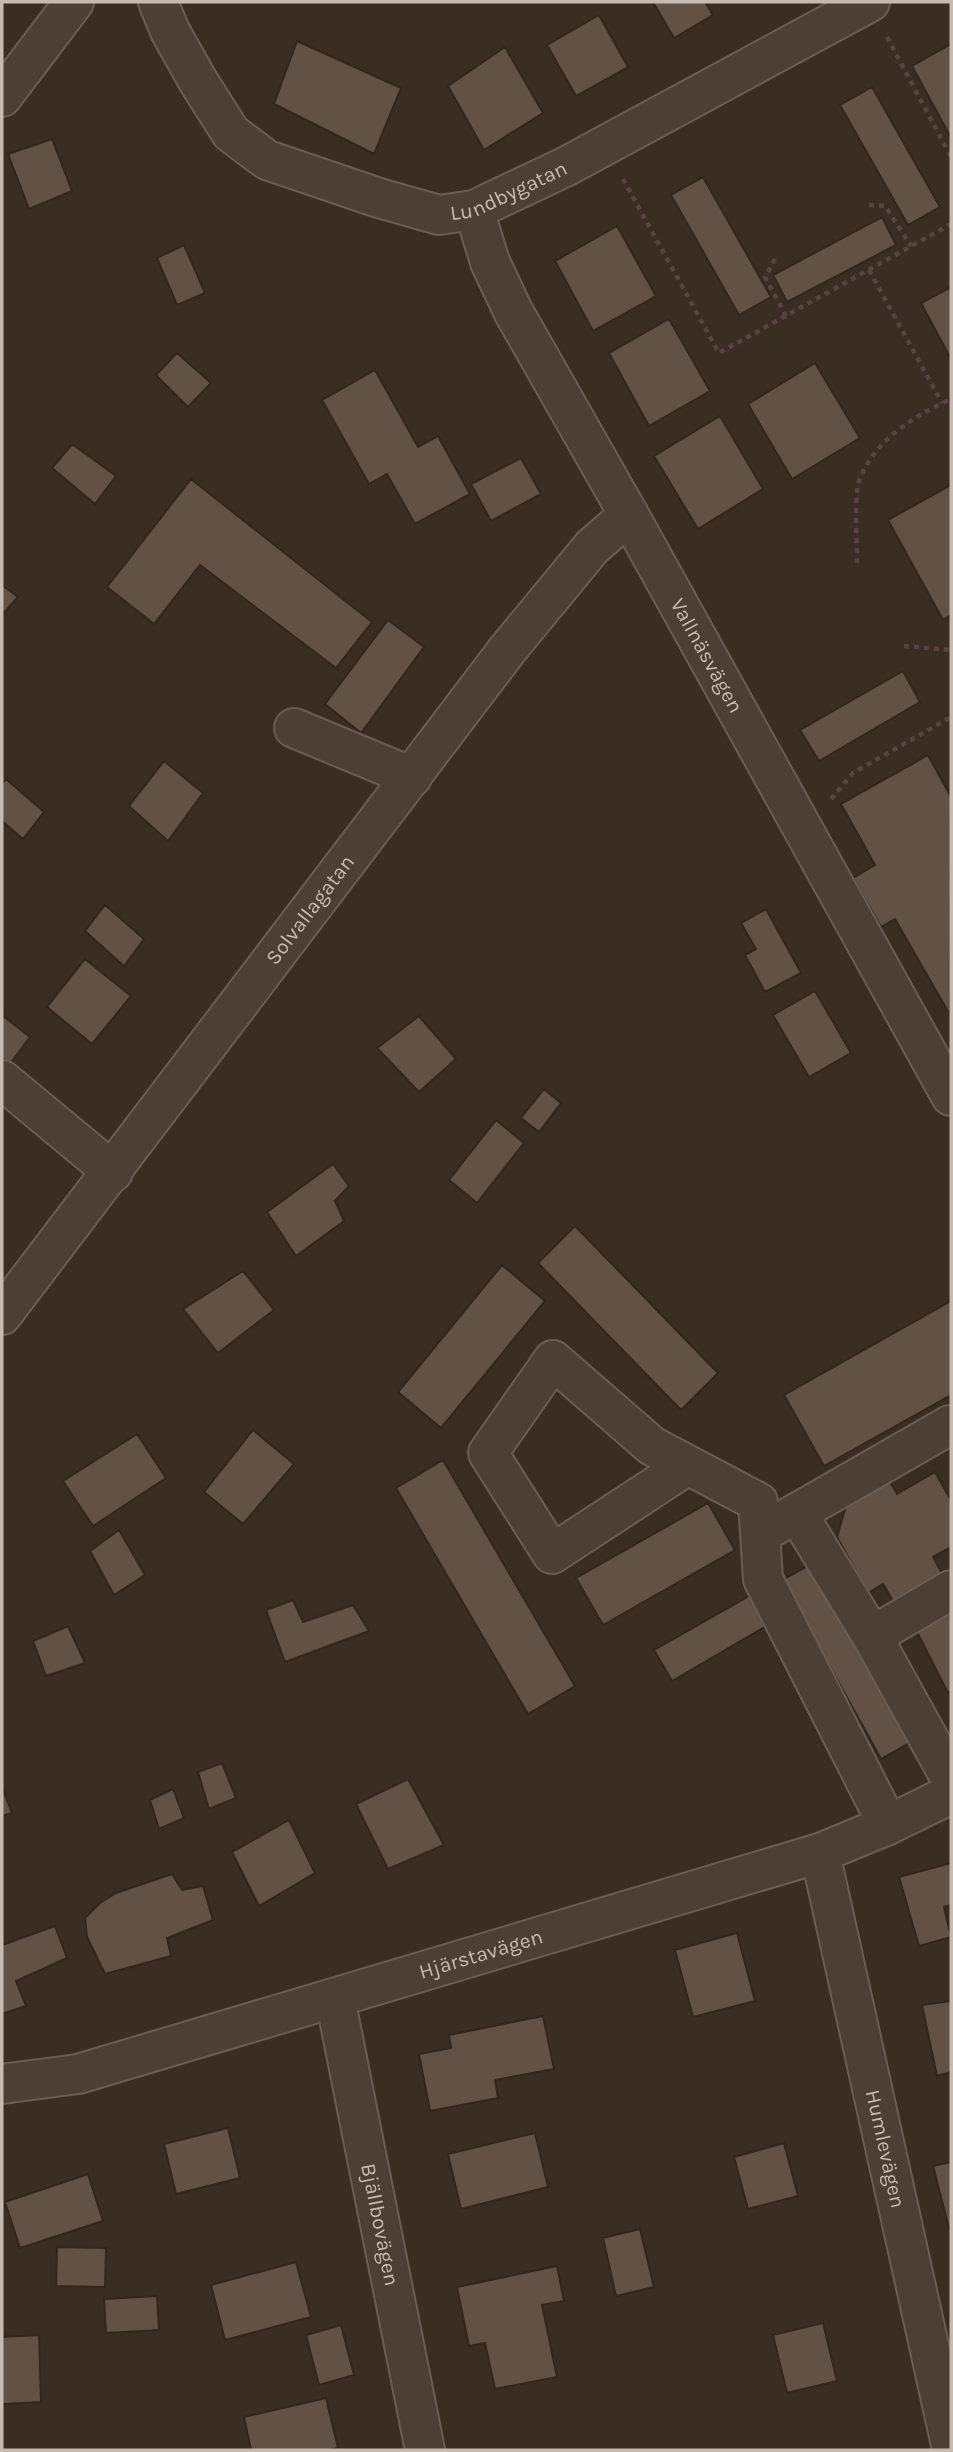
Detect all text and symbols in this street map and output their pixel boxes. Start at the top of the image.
street label: Lundbygatan [449,156,571,225]
street label: Vallnäsvägen [666,594,748,717]
street label: Solvallagatan [261,850,359,969]
street label: Hjärstavägen [416,1924,546,1984]
street label: Humlevägen [861,2087,910,2210]
street label: Bjällbovägen [356,2161,404,2288]

